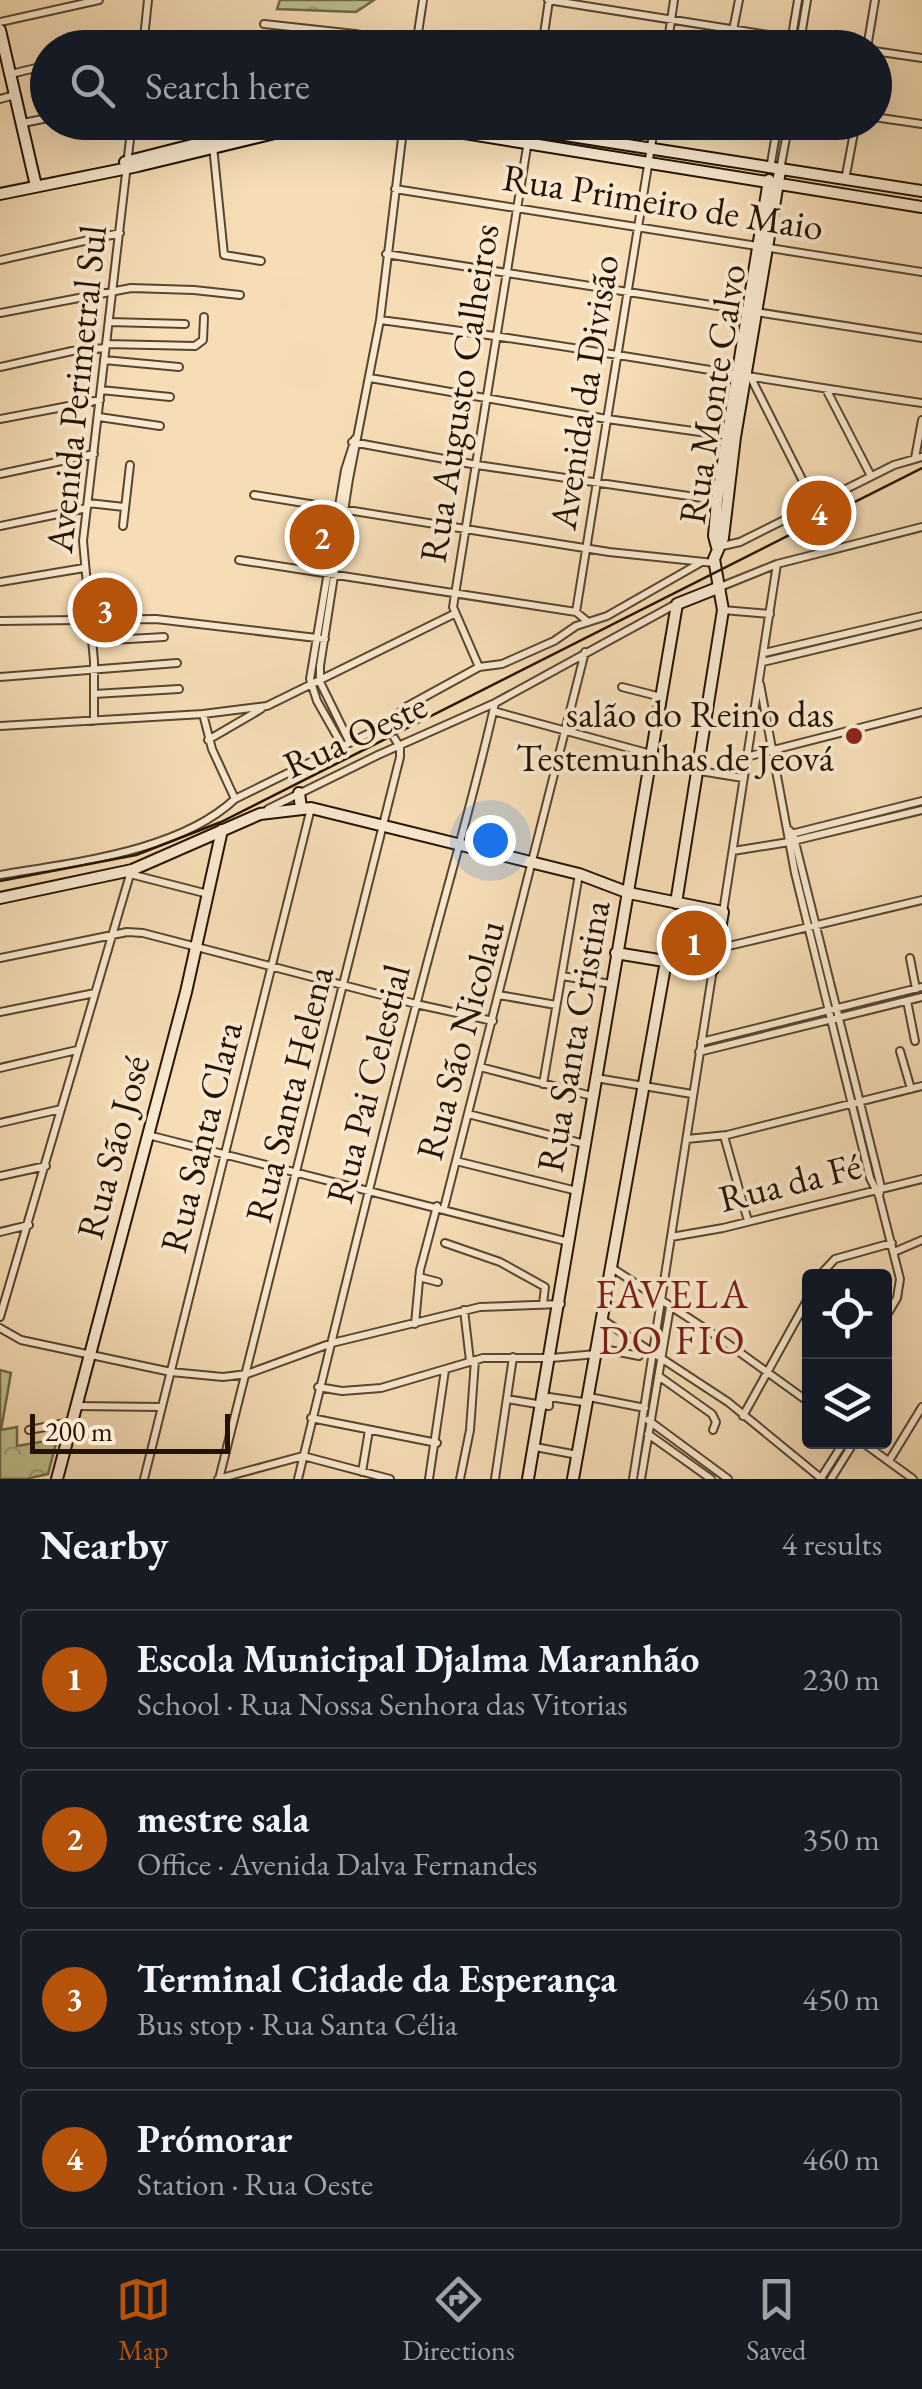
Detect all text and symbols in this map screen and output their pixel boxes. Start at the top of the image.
search box [30,30,892,140]
icon: search [65,58,120,113]
text: Search here [145,61,310,110]
street label: Rua Primeiro de Maio [499,152,827,251]
street label: Rua Augusto Calheiros [408,220,509,566]
street label: Avenida Perimetral Sul [34,223,117,556]
street label: Avenida da Divisão [537,251,629,534]
street label: Rua Monte Calvo [667,261,756,527]
pin: 4 [786,476,852,550]
pin: 2 [290,500,354,574]
pin: 3 [72,572,138,648]
street label: Rua Oeste [275,680,434,789]
place label: salão do Reino das Testemunhas de Jeová [516,689,835,782]
marker: salão do Reino das Testemunhas de Jeová [843,725,865,747]
your location [465,815,516,866]
street label: Rua Santa Cristina [524,895,621,1176]
pin: 1 [662,906,726,980]
street label: Rua São Nicolau [404,915,515,1165]
street label: Rua Pai Celestial [314,959,421,1208]
street label: Rua Santa Helena [233,960,344,1227]
street label: Rua Santa Clara [148,1015,253,1258]
street label: Rua São José [65,1050,161,1244]
street label: Rua da Fé [714,1140,866,1223]
district label: FAVELA DO FIO [595,1268,751,1366]
map controls [802,1269,892,1449]
button: locate [802,1269,892,1359]
button: layers [802,1359,892,1449]
scale bar [30,1409,230,1454]
text: 200 m [45,1413,113,1449]
text: Nearby [40,1517,169,1572]
text: 4 results [782,1523,882,1565]
text: Escola Municipal Djalma Maranhão [137,1634,699,1683]
text: 1 [66,1658,83,1700]
text: 230 m [803,1658,880,1700]
text: School · Rua Nossa Senhora das Vitorias [137,1683,628,1725]
text: mestre sala [137,1794,309,1843]
text: 2 [66,1818,83,1860]
text: 350 m [803,1818,880,1860]
text: Office · Avenida Dalva Fernandes [137,1843,537,1885]
text: Terminal Cidade da Esperança [137,1954,617,2003]
text: 3 [66,1978,83,2020]
text: 450 m [803,1978,880,2020]
text: Bus stop · Rua Santa Célia [137,2003,458,2045]
text: Prómorar [137,2114,292,2163]
text: 4 [66,2138,83,2180]
text: 460 m [803,2138,880,2180]
text: Station · Rua Oeste [137,2163,373,2205]
tab: Map [116,2272,171,2368]
tab: Directions [402,2272,515,2368]
tab: Saved [746,2272,806,2368]

